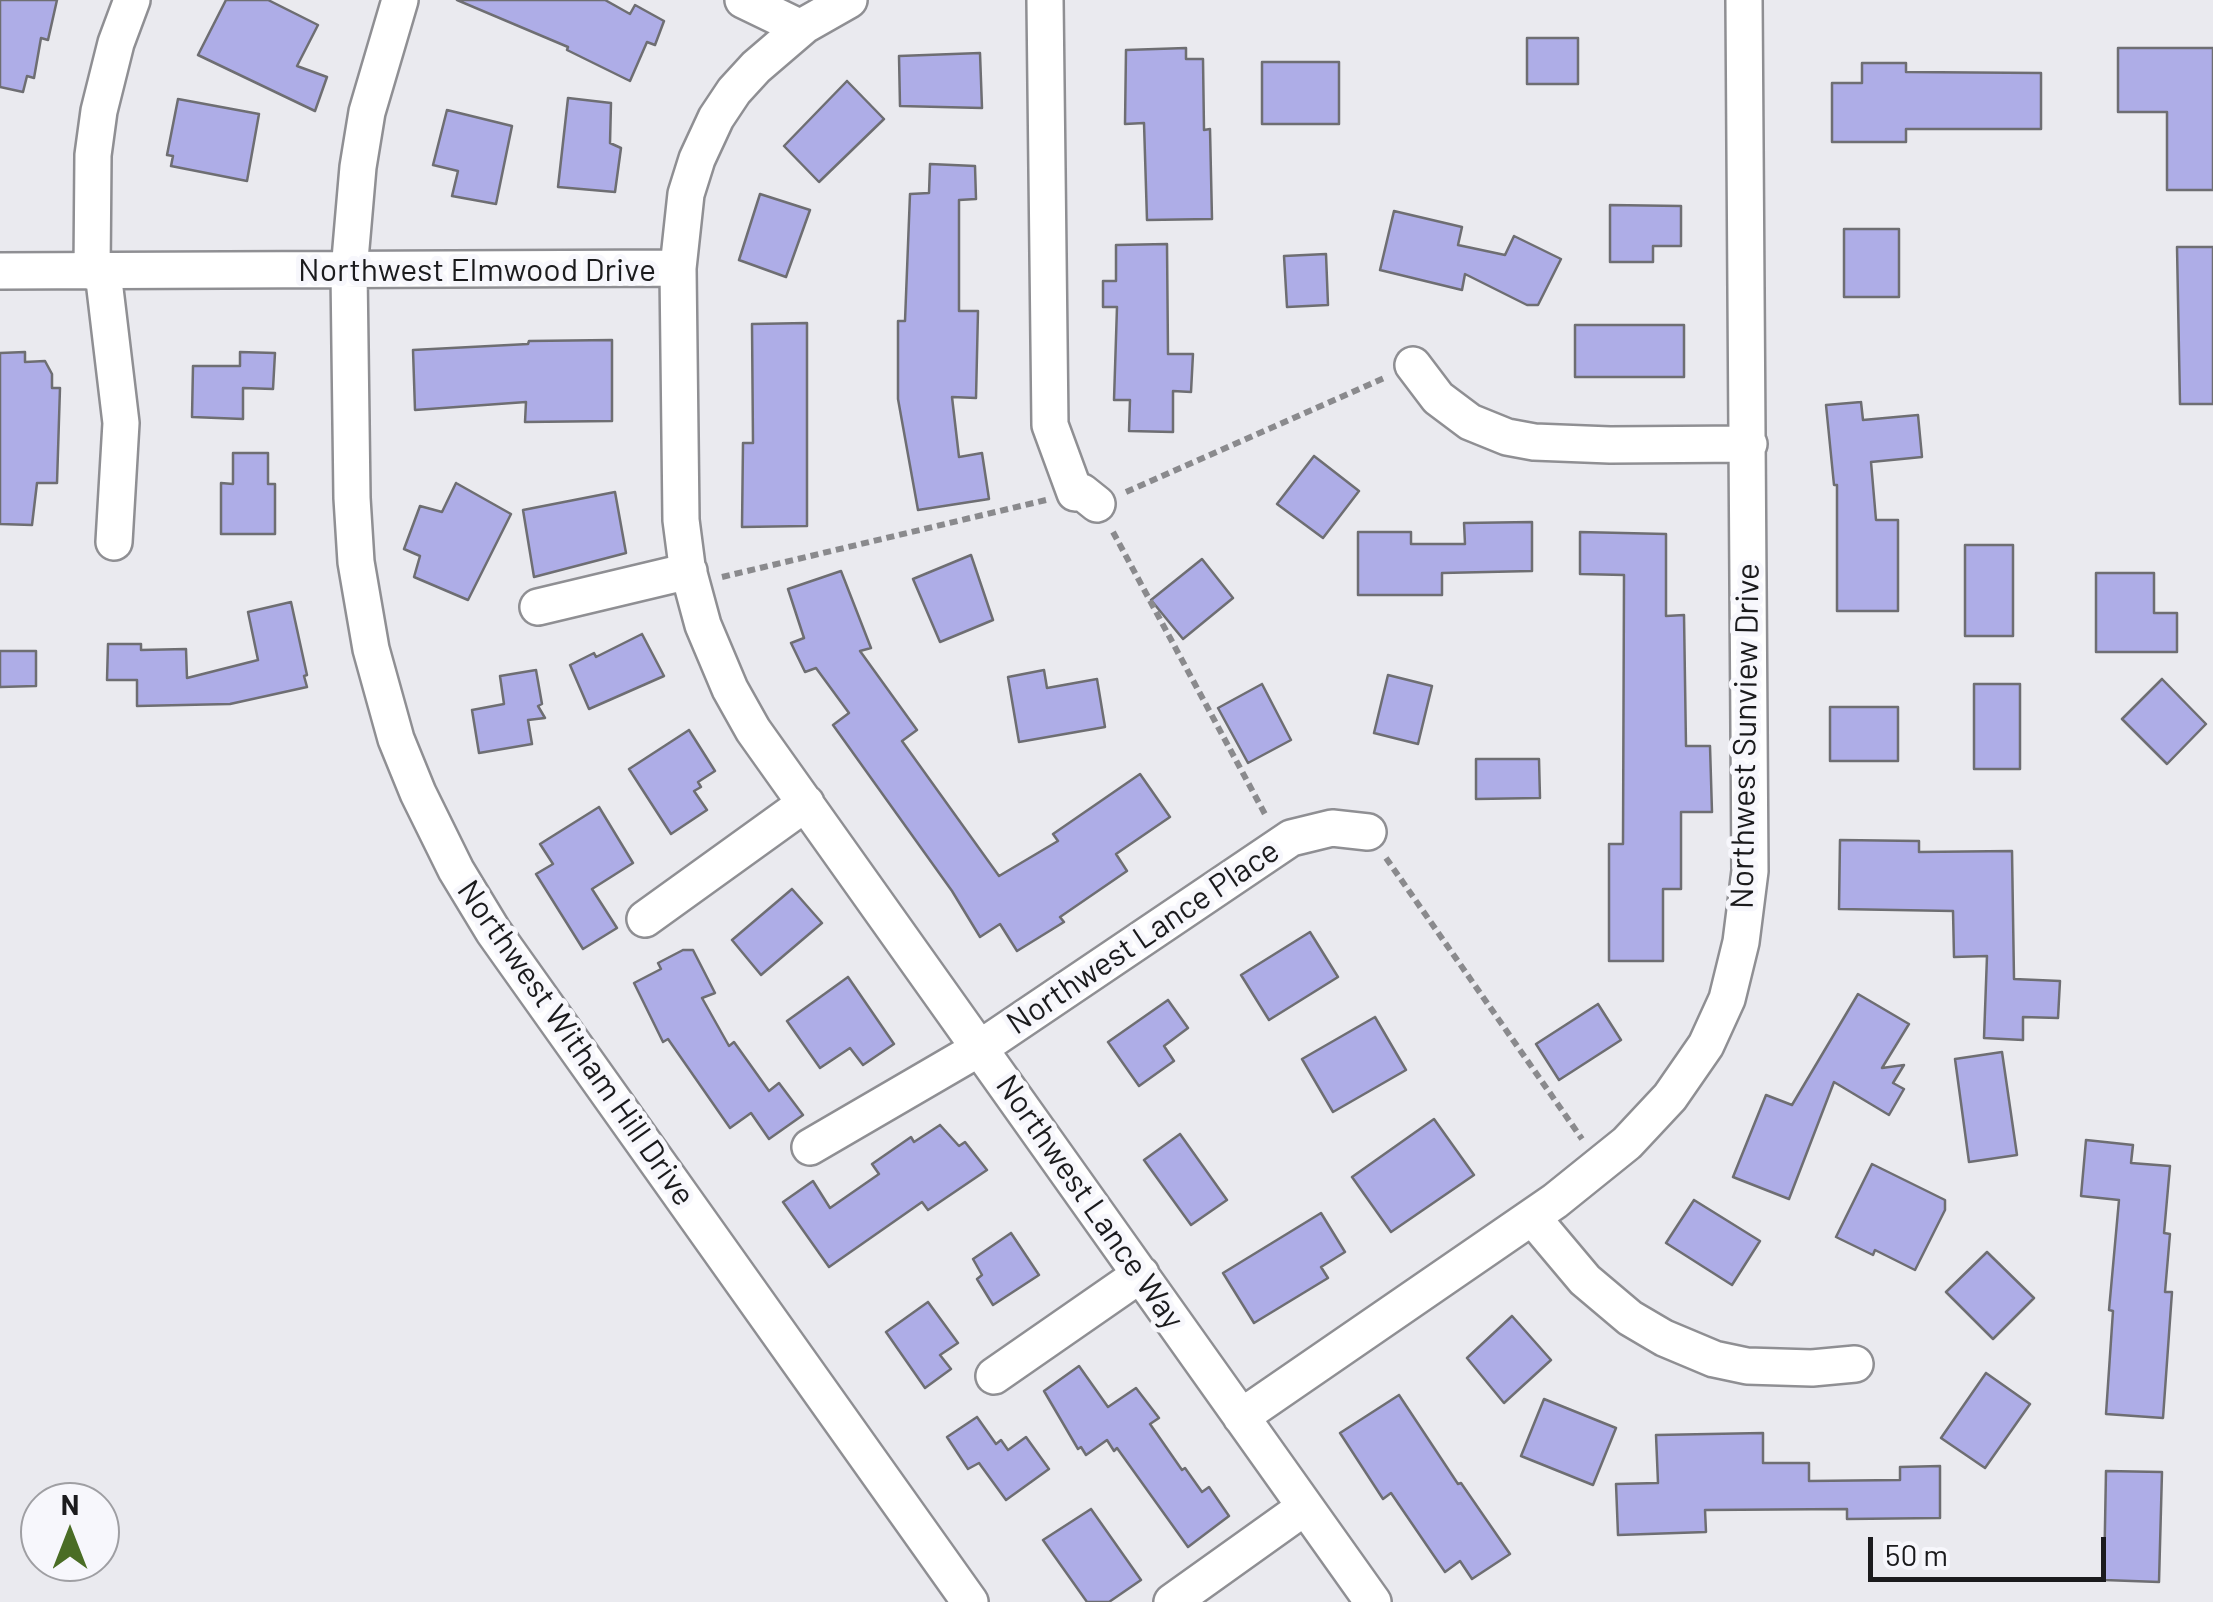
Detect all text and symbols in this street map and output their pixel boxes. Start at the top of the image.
street label: Northwest Elmwood Drive [298,251,656,289]
street label: Northwest Sunview Drive [1723,563,1767,909]
street label: Northwest Lance Place [999,832,1287,1042]
street label: Northwest Witham Hill Drive [449,873,703,1213]
street label: Northwest Lance Way [988,1067,1192,1337]
north arrow [20,1482,120,1582]
text: N [61,1487,79,1521]
scale bar [1873,1517,2110,1579]
text: 50 m [1885,1536,1948,1572]

